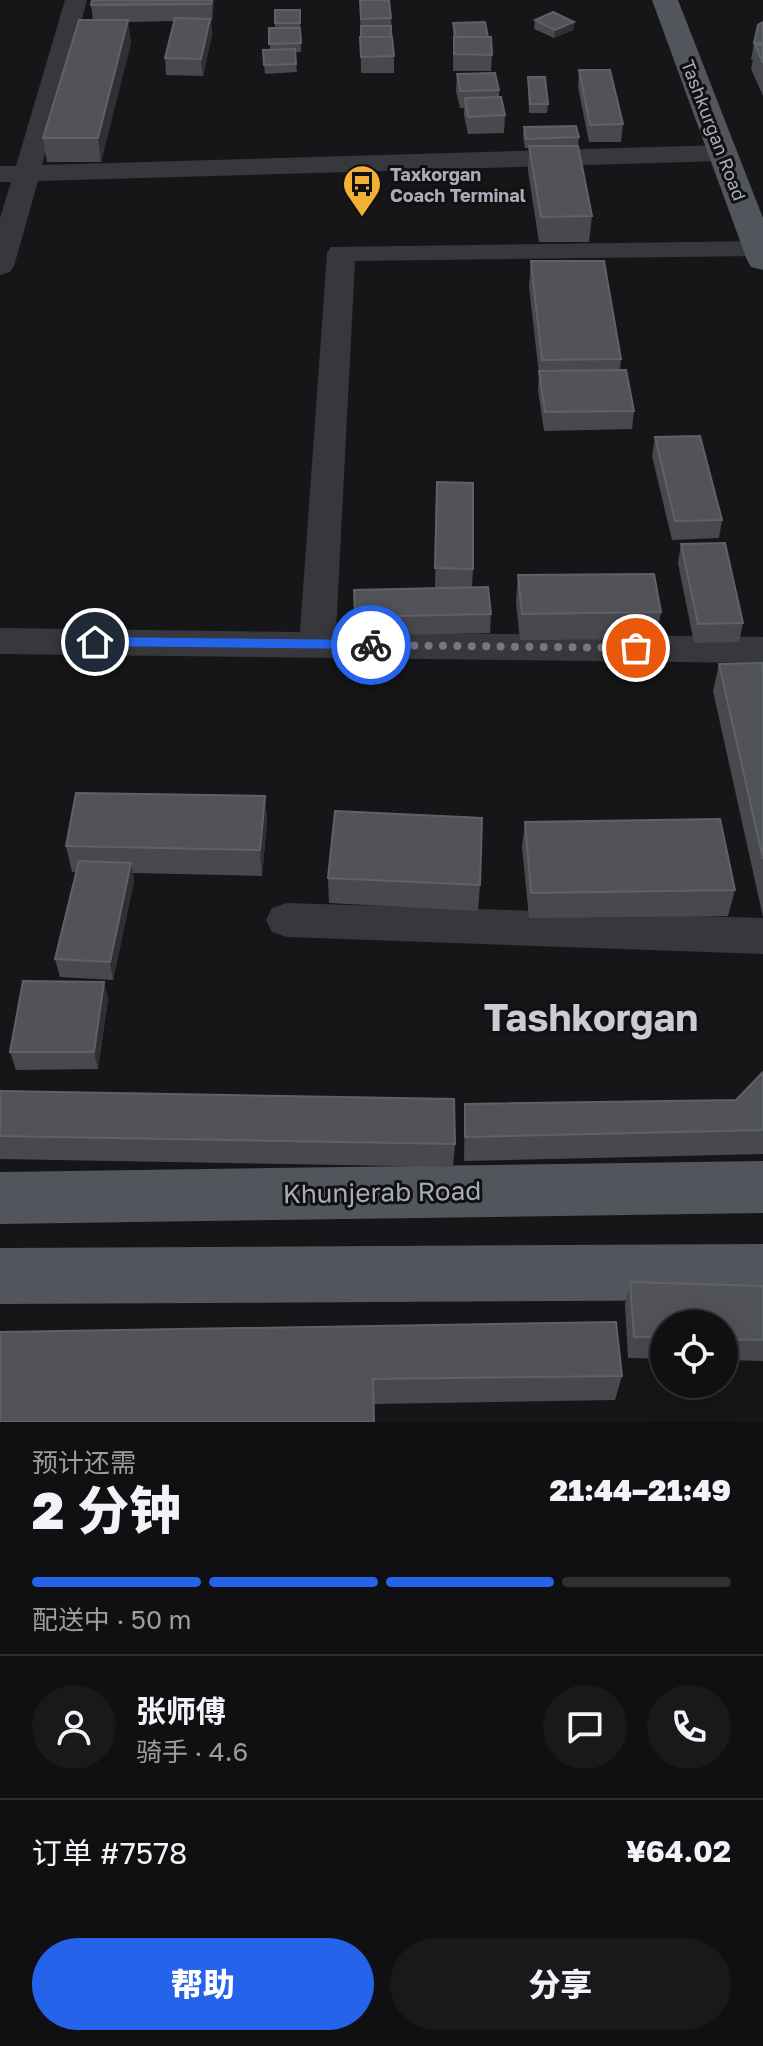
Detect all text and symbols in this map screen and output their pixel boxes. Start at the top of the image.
street label: Tashkurgan Road [677,56,751,204]
bus stop icon: Taxkorgan Coach Terminal [341,163,383,218]
place label: Taxkorgan Coach Terminal [390,163,526,206]
courier [331,605,411,685]
pin [61,608,129,676]
pin [602,614,670,682]
icon: home [73,620,117,664]
icon: bike [349,623,393,667]
icon: bag [614,626,658,670]
district label: Tashkorgan [484,994,698,1040]
street label: Khunjerab Road [283,1175,481,1209]
map controls [650,1310,738,1398]
button: locate [650,1310,738,1398]
text: 预计还需 [32,1447,136,1478]
text: 21:44–21:49 [550,1472,731,1508]
text: 2 分钟 [32,1478,181,1540]
text: 配送中 · 50 m [32,1604,192,1635]
button: person [32,1685,116,1769]
button: chat [543,1685,627,1769]
button: phone [647,1685,731,1769]
text: 张师傅 [136,1693,226,1729]
text: 骑手 · 4.6 [136,1736,248,1767]
text: ¥64.02 [626,1833,731,1869]
text: 订单 #7578 [32,1835,187,1871]
button: 帮助 [32,1938,374,2030]
button: 分享 [390,1938,731,2030]

